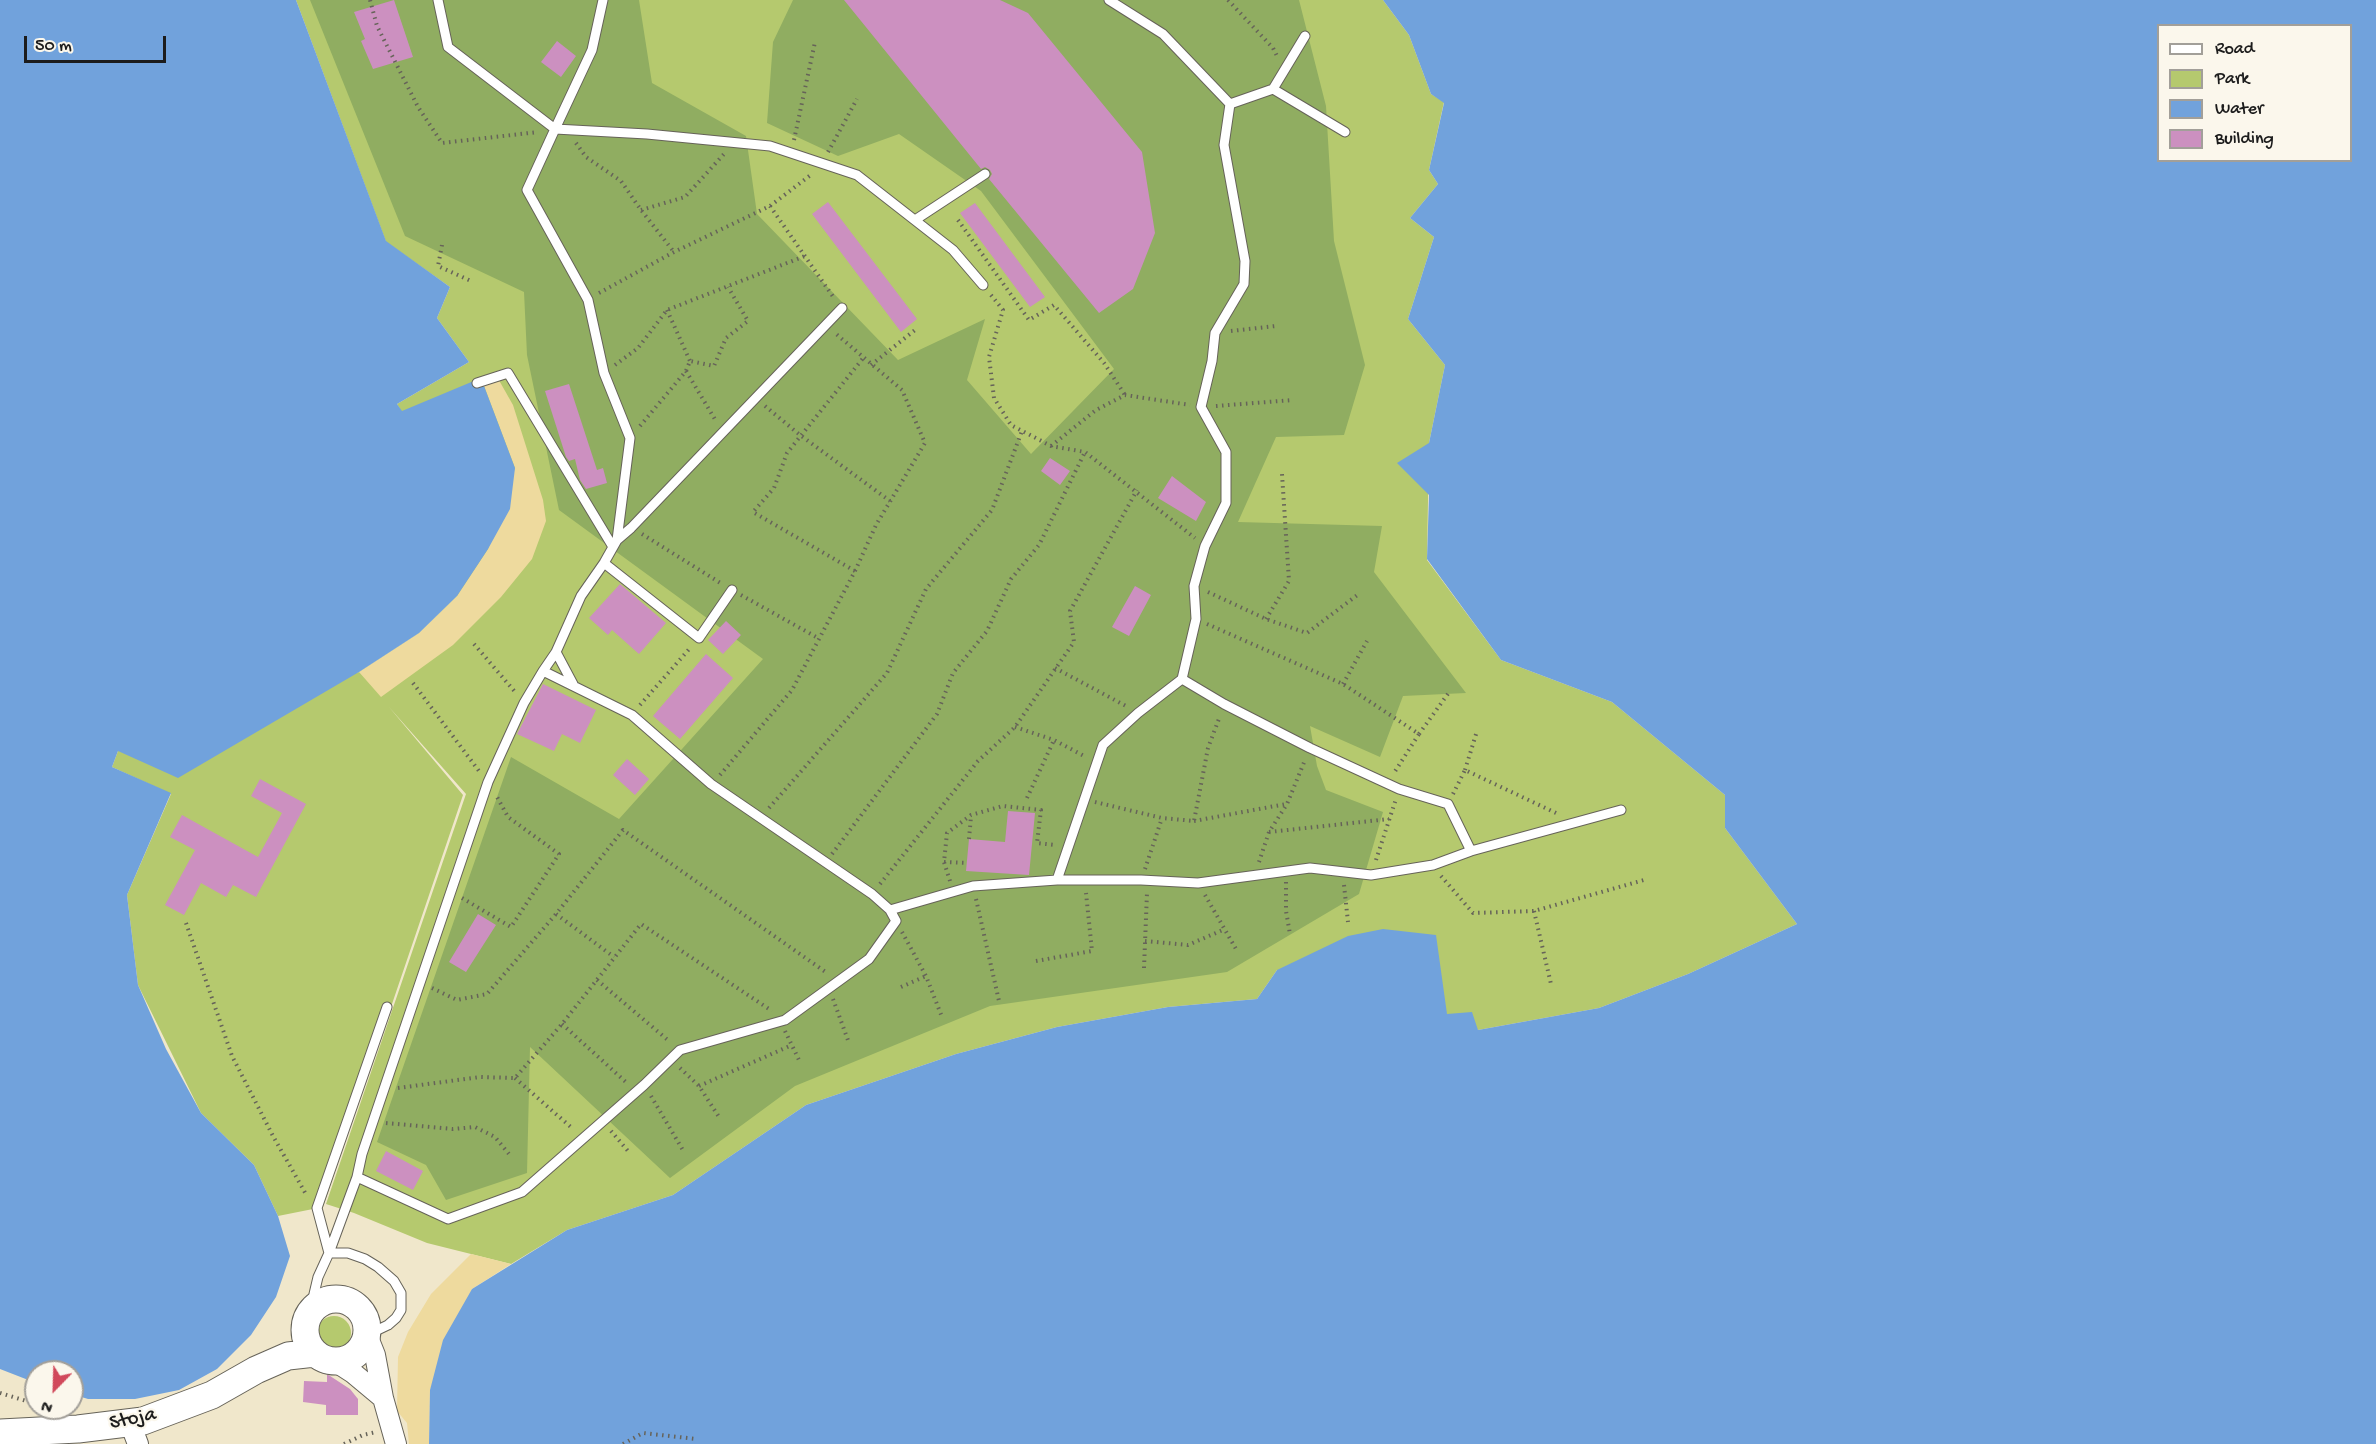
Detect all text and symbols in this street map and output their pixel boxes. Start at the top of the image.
scale bar [27,24,170,62]
legend [2157,24,2352,162]
text: 50 m [35,36,72,57]
text: Road [2215,39,2254,60]
text: Park [2215,69,2249,90]
text: Water [2215,99,2263,120]
text: Building [2215,129,2274,150]
north arrow [24,1360,84,1420]
text: N [39,1394,56,1416]
street label: Stoja [107,1403,159,1437]

